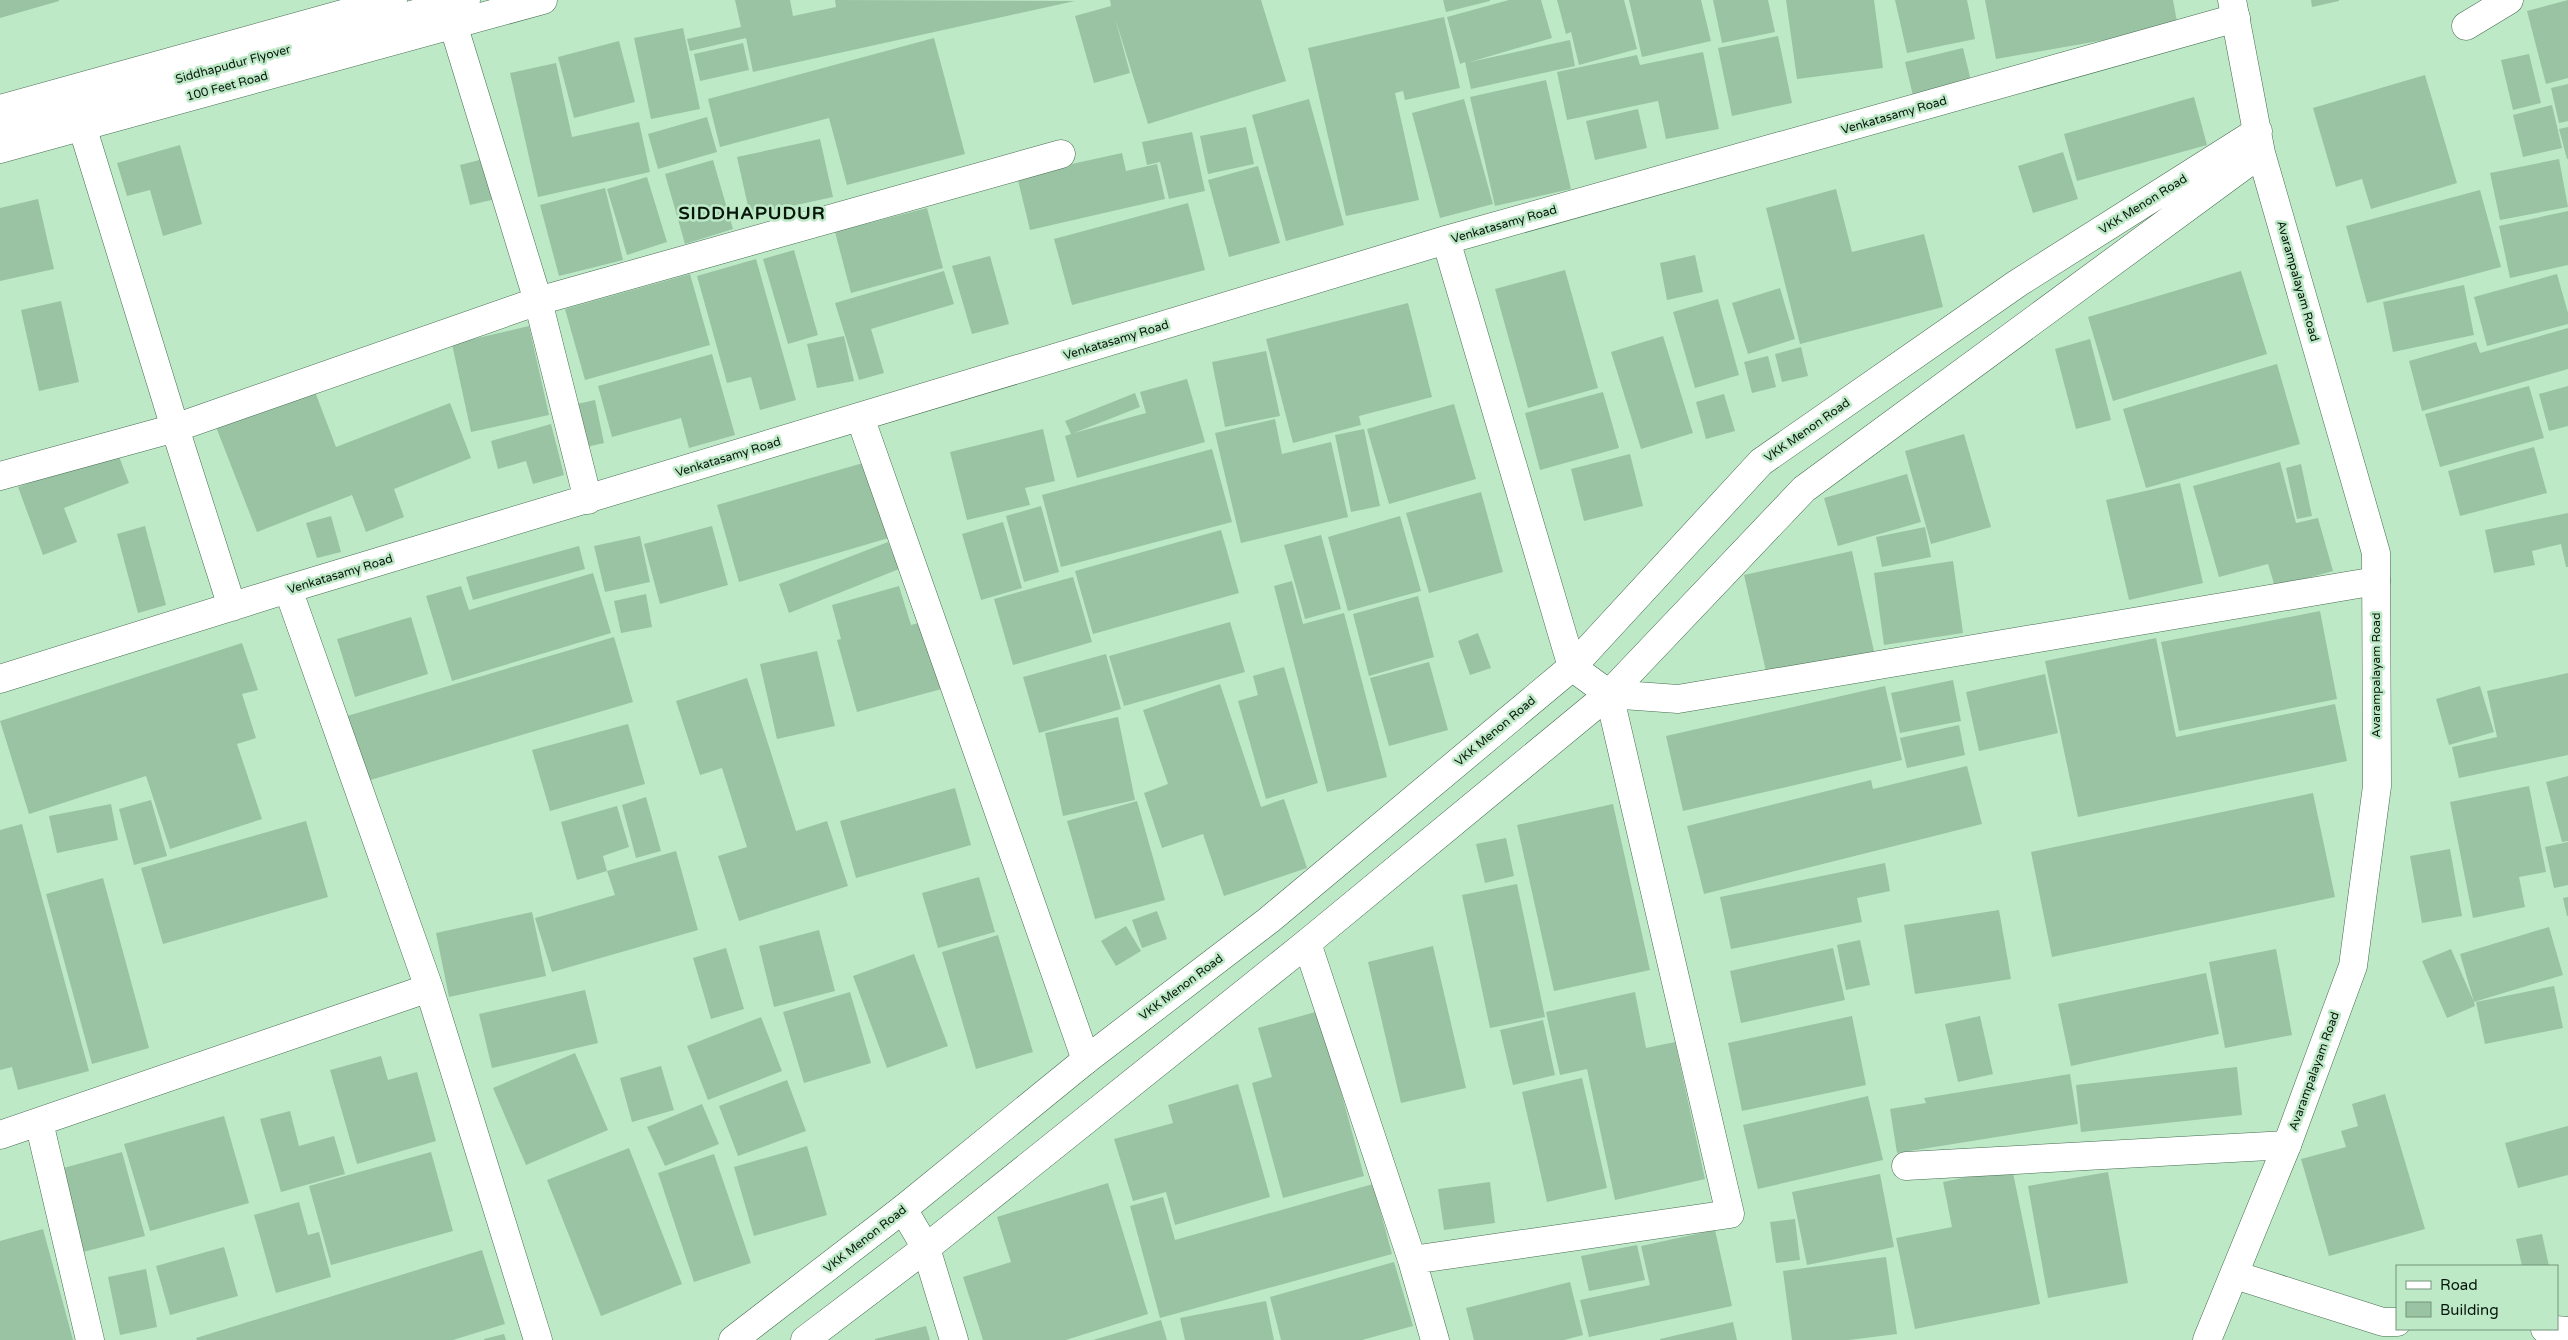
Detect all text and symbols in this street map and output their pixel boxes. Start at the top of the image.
street label: Siddhapudur Flyover [174,42,292,86]
street label: 100 Feet Road [185,68,269,104]
street label: Venkatasamy Road [1840,93,1948,137]
street label: VKK Menon Road [2096,171,2190,237]
district label: SIDDHAPUDUR [679,202,826,224]
street label: Venkatasamy Road [1450,202,1558,246]
street label: Avarampalayam Road [2274,219,2322,343]
street label: Venkatasamy Road [1062,317,1170,363]
street label: VKK Menon Road [1762,395,1852,465]
street label: Venkatasamy Road [674,434,782,480]
street label: Venkatasamy Road [286,551,394,597]
street label: Avarampalayam Road [2369,612,2383,738]
street label: VKK Menon Road [1452,693,1538,769]
street label: VKK Menon Road [1136,951,1226,1023]
street label: Avarampalayam Road [2286,1010,2342,1132]
street label: VKK Menon Road [821,1202,909,1276]
legend [2396,1265,2558,1330]
text: Road [2440,1276,2478,1294]
text: Building [2440,1301,2499,1319]

